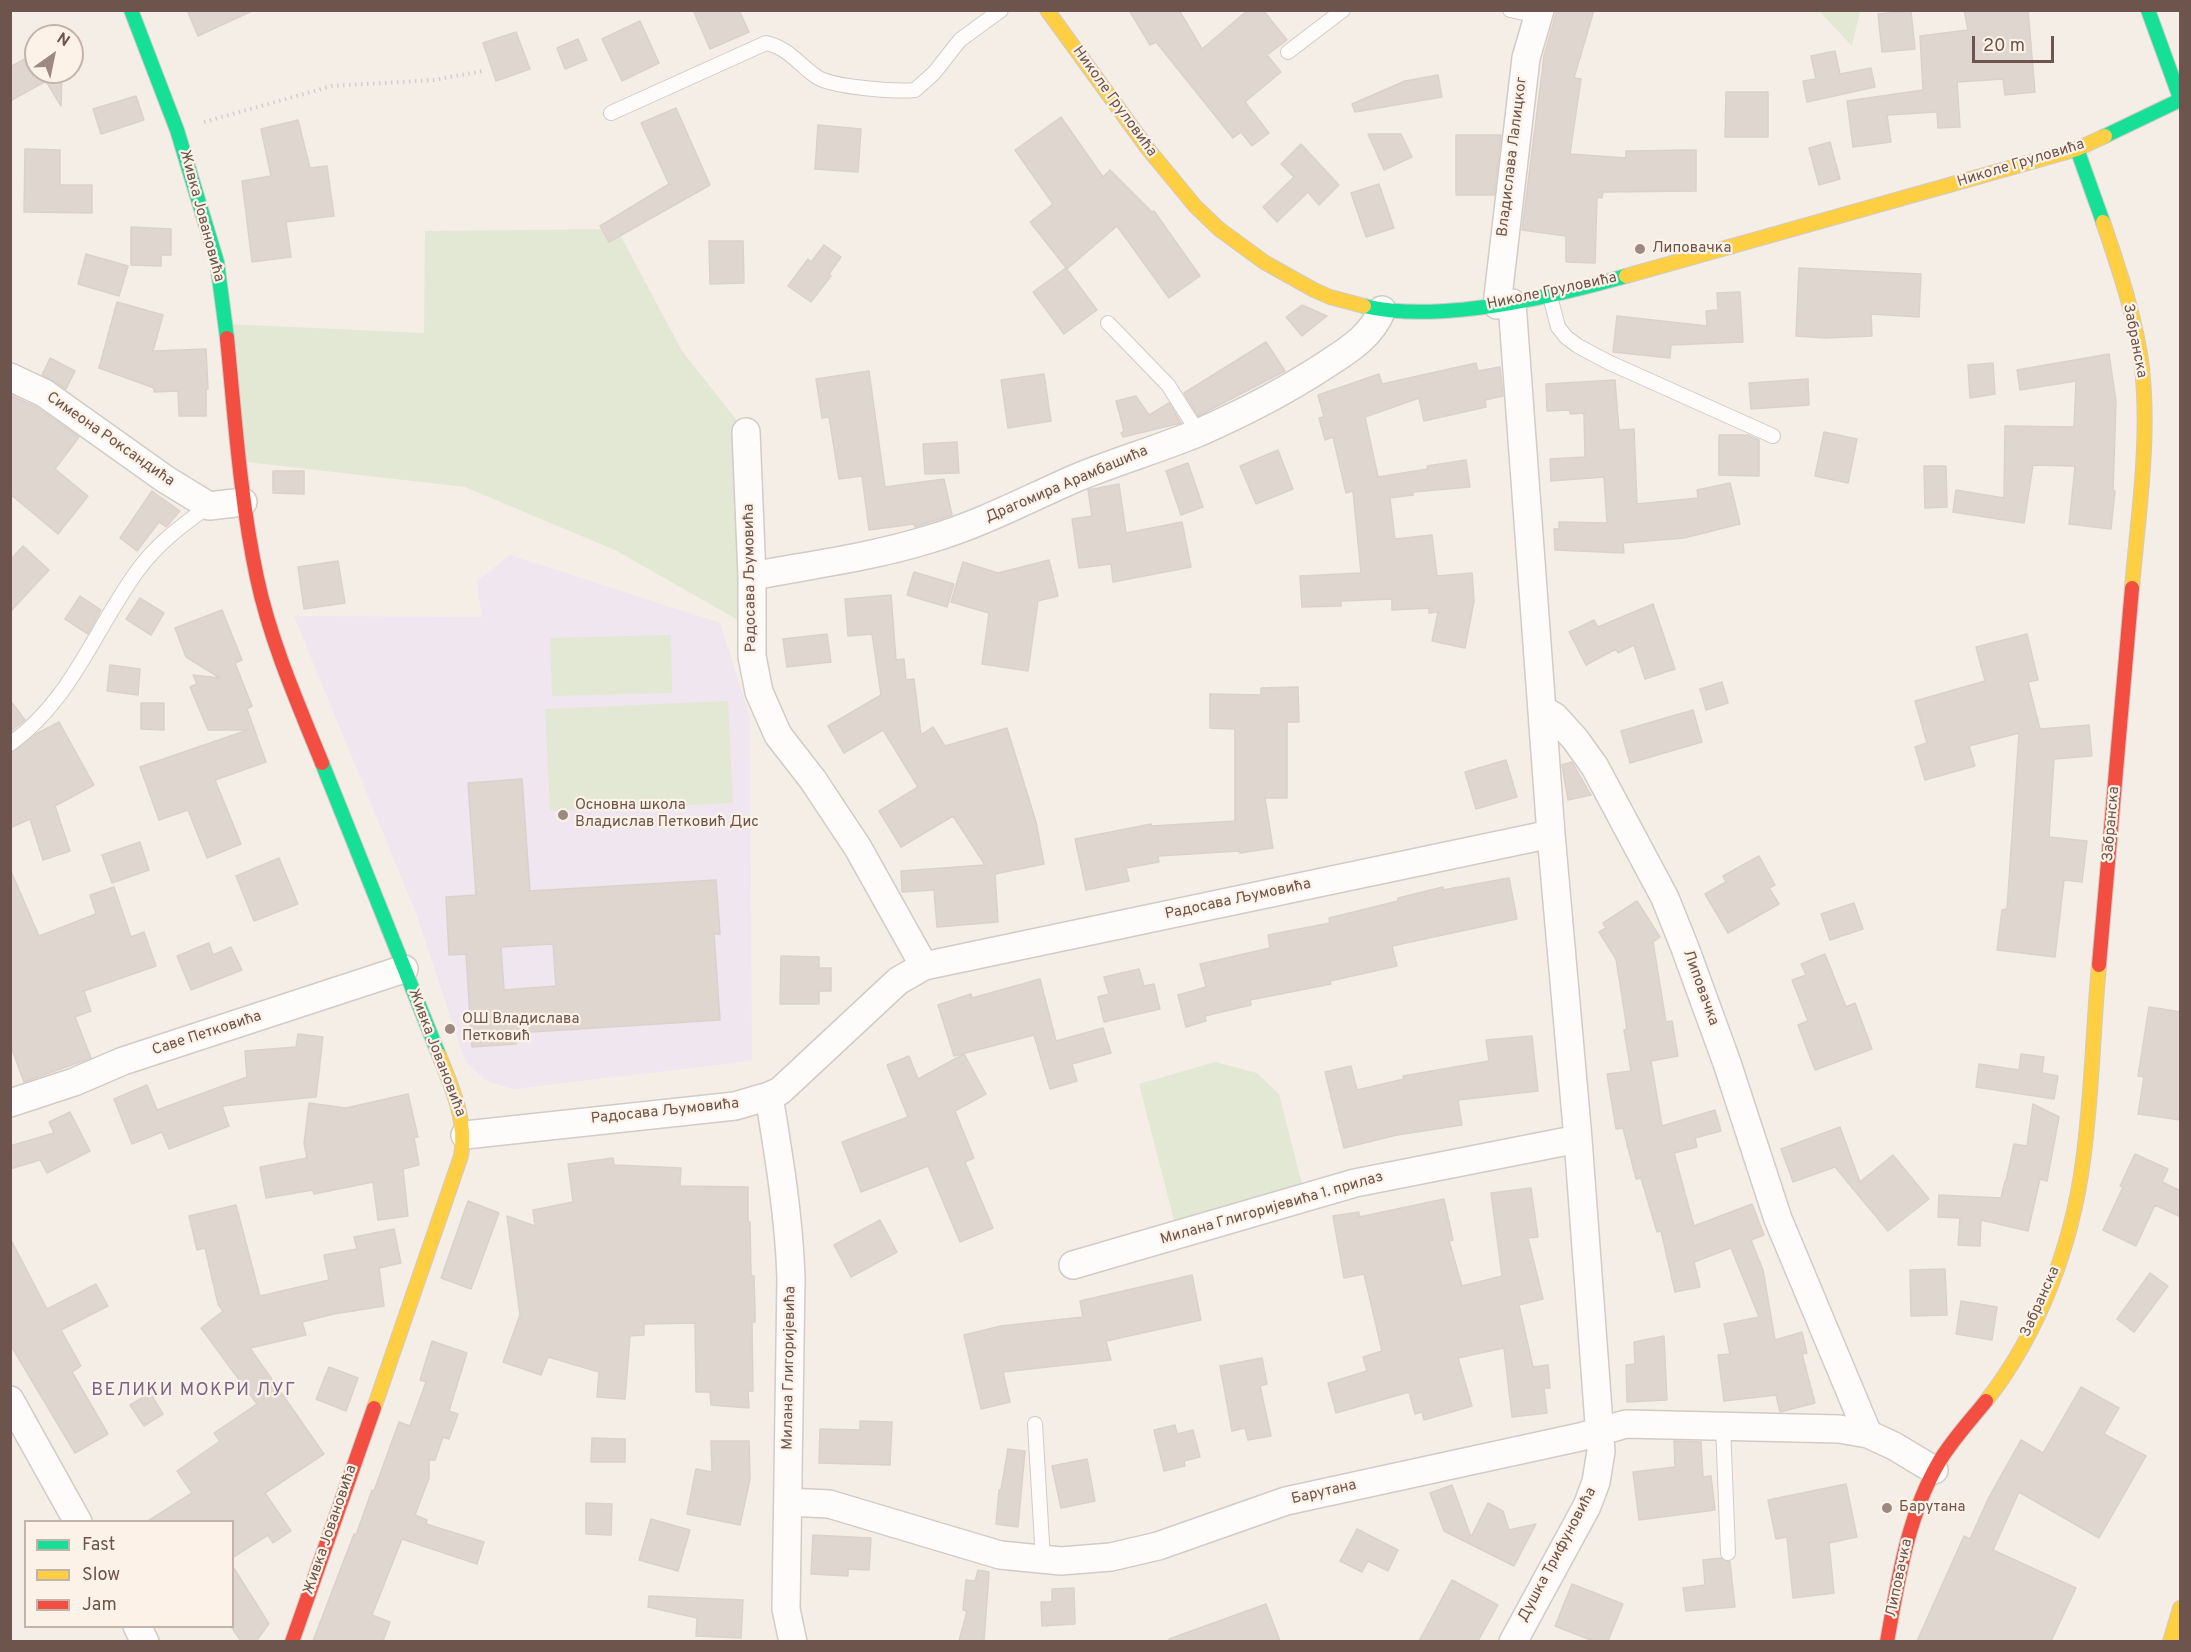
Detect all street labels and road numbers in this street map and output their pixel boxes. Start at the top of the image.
street label: Николе Груловића [1068,43,1160,161]
street label: Владислава Лалицког [1494,76,1532,238]
street label: Николе Груловића [1955,136,2087,192]
street label: Живка Јовановића [175,148,227,284]
street label: Николе Груловића [1486,269,1618,315]
street label: Забранска [2118,302,2150,380]
street label: Симеона Роксандића [42,389,178,491]
street label: Драгомира Арамбашића [983,443,1151,527]
street label: Радосава Љумовића [741,503,761,653]
street label: Забранска [2100,786,2124,862]
street label: Радосава Љумовића [1163,876,1313,924]
street label: Липовачка [1678,948,1722,1028]
street label: Живка Јовановића [403,986,469,1120]
street label: Саве Петковића [150,1008,264,1060]
street label: Радосава Љумовића [590,1095,740,1129]
street label: Милана Глигоријевића 1. прилаз [1158,1168,1386,1250]
street label: Забранска [2017,1264,2065,1340]
street label: Милана Глигоријевића [780,1286,800,1450]
street label: Живка Јовановића [300,1463,362,1597]
street label: Барутана [1290,1477,1358,1509]
street label: Душка Трифуновића [1515,1485,1601,1625]
street label: Липовачка [1883,1537,1917,1619]

